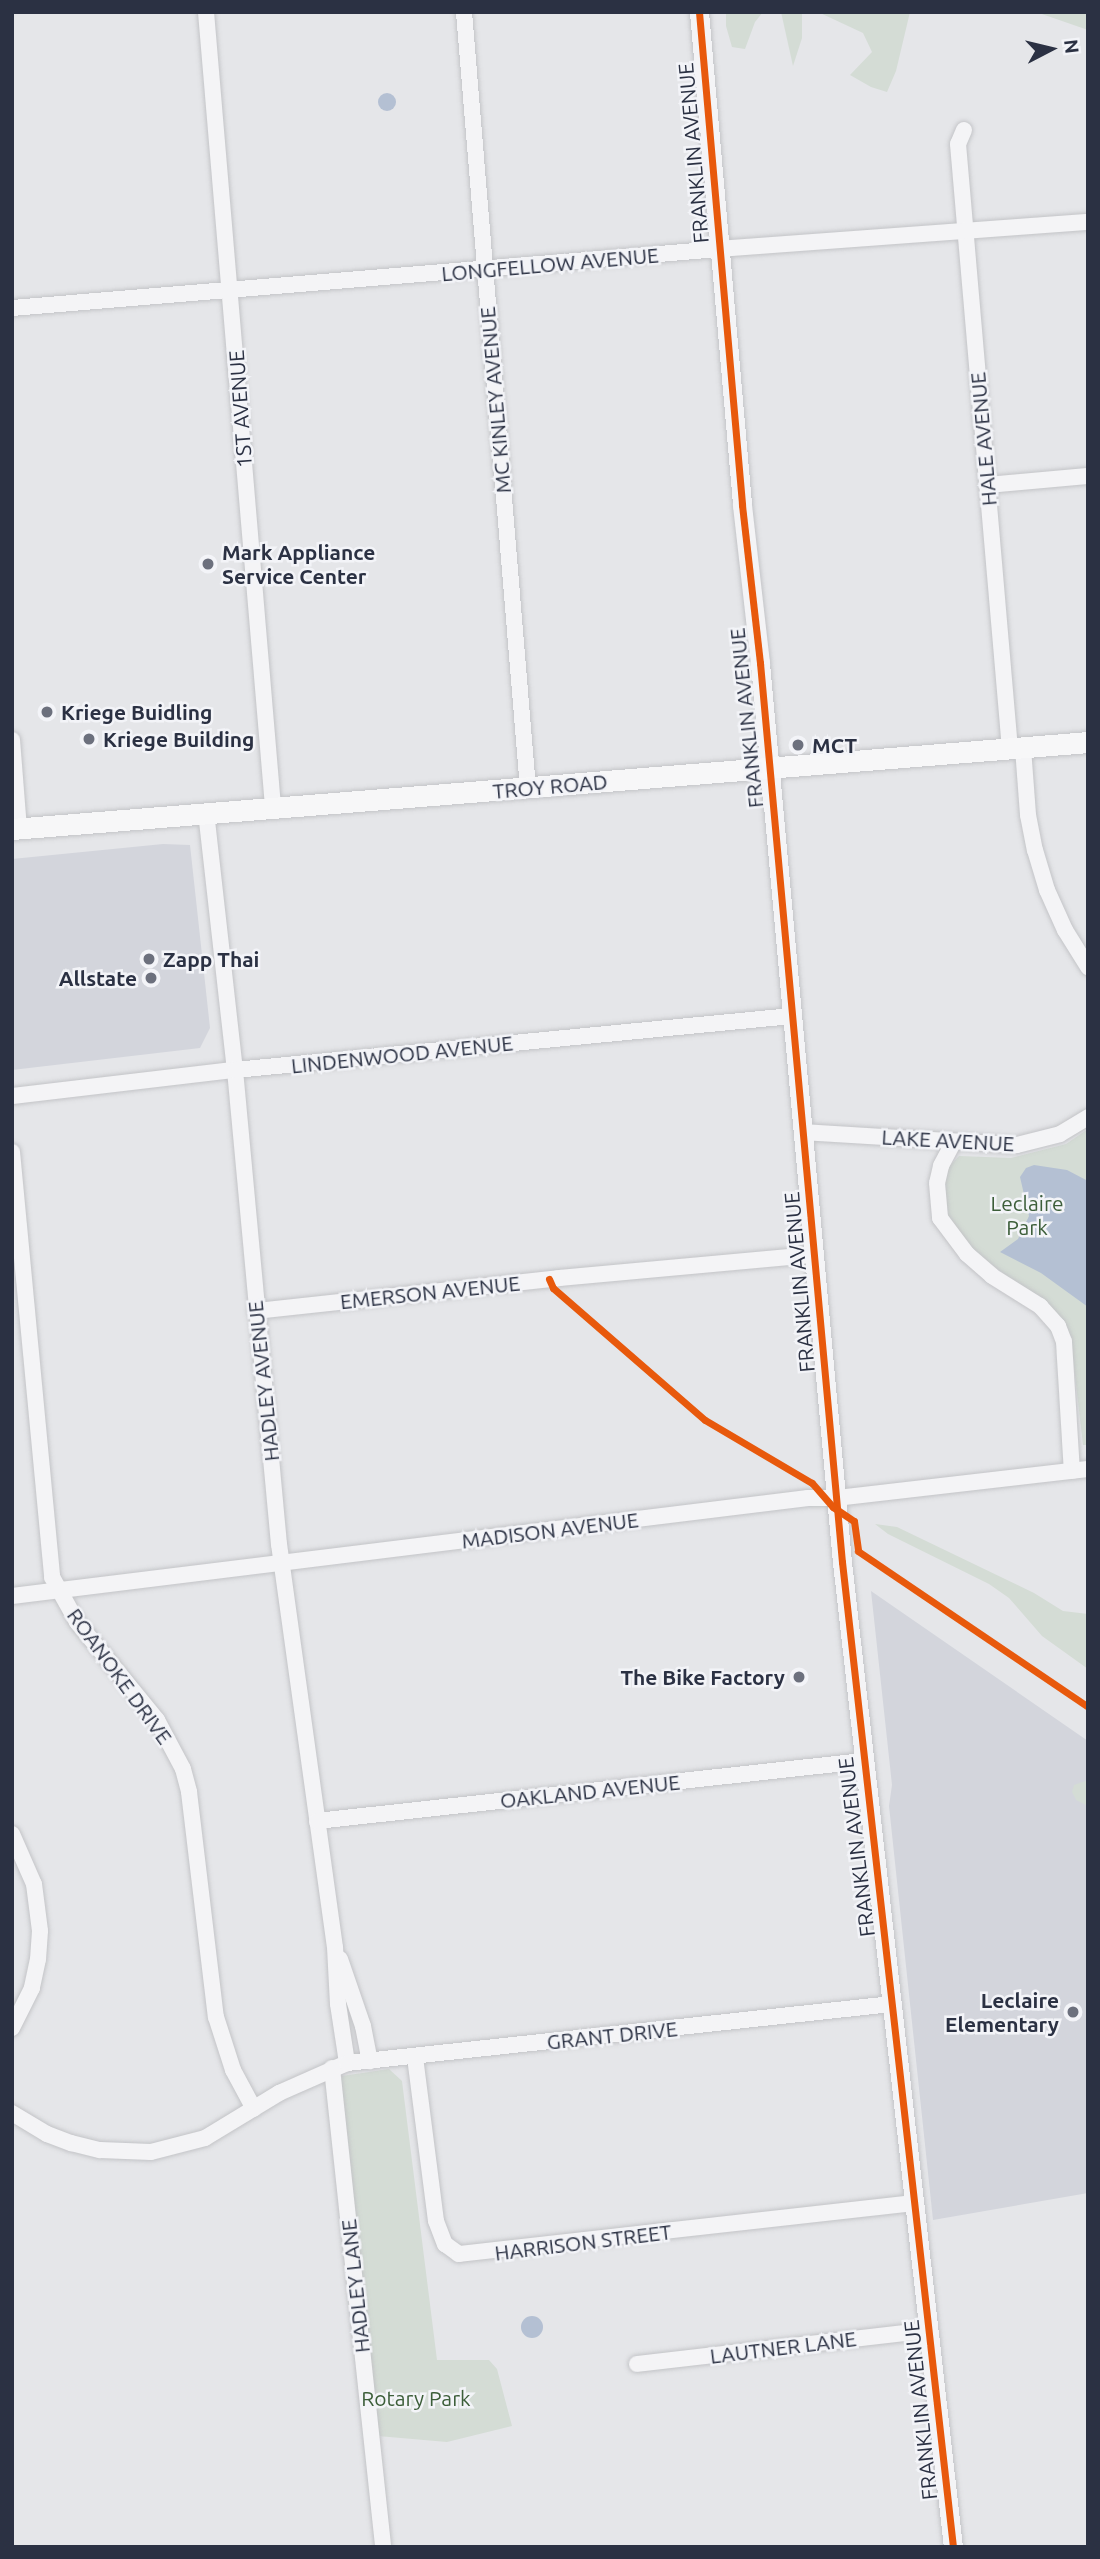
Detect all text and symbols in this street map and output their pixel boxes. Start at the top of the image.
north arrow [1016,14,1086,84]
text: N [1060,38,1084,55]
street label: FRANKLIN AVENUE [673,62,713,244]
street label: LONGFELLOW AVENUE [440,242,660,286]
street label: MC KINLEY AVENUE [474,306,516,494]
street label: 1ST AVENUE [223,349,257,469]
street label: HALE AVENUE [965,371,1001,507]
place label: Mark Appliance Service Center [222,539,375,589]
marker: Mark Appliance Service Center [200,556,216,572]
street label: FRANKLIN AVENUE [724,627,768,809]
place label: Kriege Buidling [61,699,212,725]
marker: Kriege Buidling [39,704,55,720]
place label: Kriege Building [103,726,254,752]
marker: Kriege Building [81,731,97,747]
place label: MCT [812,732,857,758]
marker: MCT [790,737,806,753]
street label: TROY ROAD [492,768,608,804]
place label: Zapp Thai [163,946,259,972]
marker: Zapp Thai [141,951,157,967]
place label: Allstate [59,965,137,991]
marker: Allstate [143,970,159,986]
street label: LINDENWOOD AVENUE [290,1030,514,1078]
street label: LAKE AVENUE [881,1124,1015,1156]
park label: Leclaire Park [990,1190,1064,1240]
street label: FRANKLIN AVENUE [779,1191,819,1373]
street label: EMERSON AVENUE [339,1270,521,1314]
street label: HADLEY AVENUE [242,1299,284,1463]
street label: MADISON AVENUE [460,1507,640,1553]
street label: ROANOKE DRIVE [62,1603,178,1749]
place label: The Bike Factory [620,1664,785,1690]
marker: The Bike Factory [791,1669,807,1685]
street label: FRANKLIN AVENUE [832,1756,880,1938]
street label: OAKLAND AVENUE [499,1769,681,1813]
place label: Leclaire Elementary [945,1987,1059,2037]
marker: Leclaire Elementary [1065,2004,1081,2020]
street label: GRANT DRIVE [545,2016,679,2054]
street label: HADLEY LANE [335,2218,375,2354]
street label: HARRISON STREET [493,2219,673,2265]
street label: FRANKLIN AVENUE [898,2319,942,2501]
street label: LAUTNER LANE [708,2326,858,2368]
park label: Rotary Park [361,2385,471,2411]

